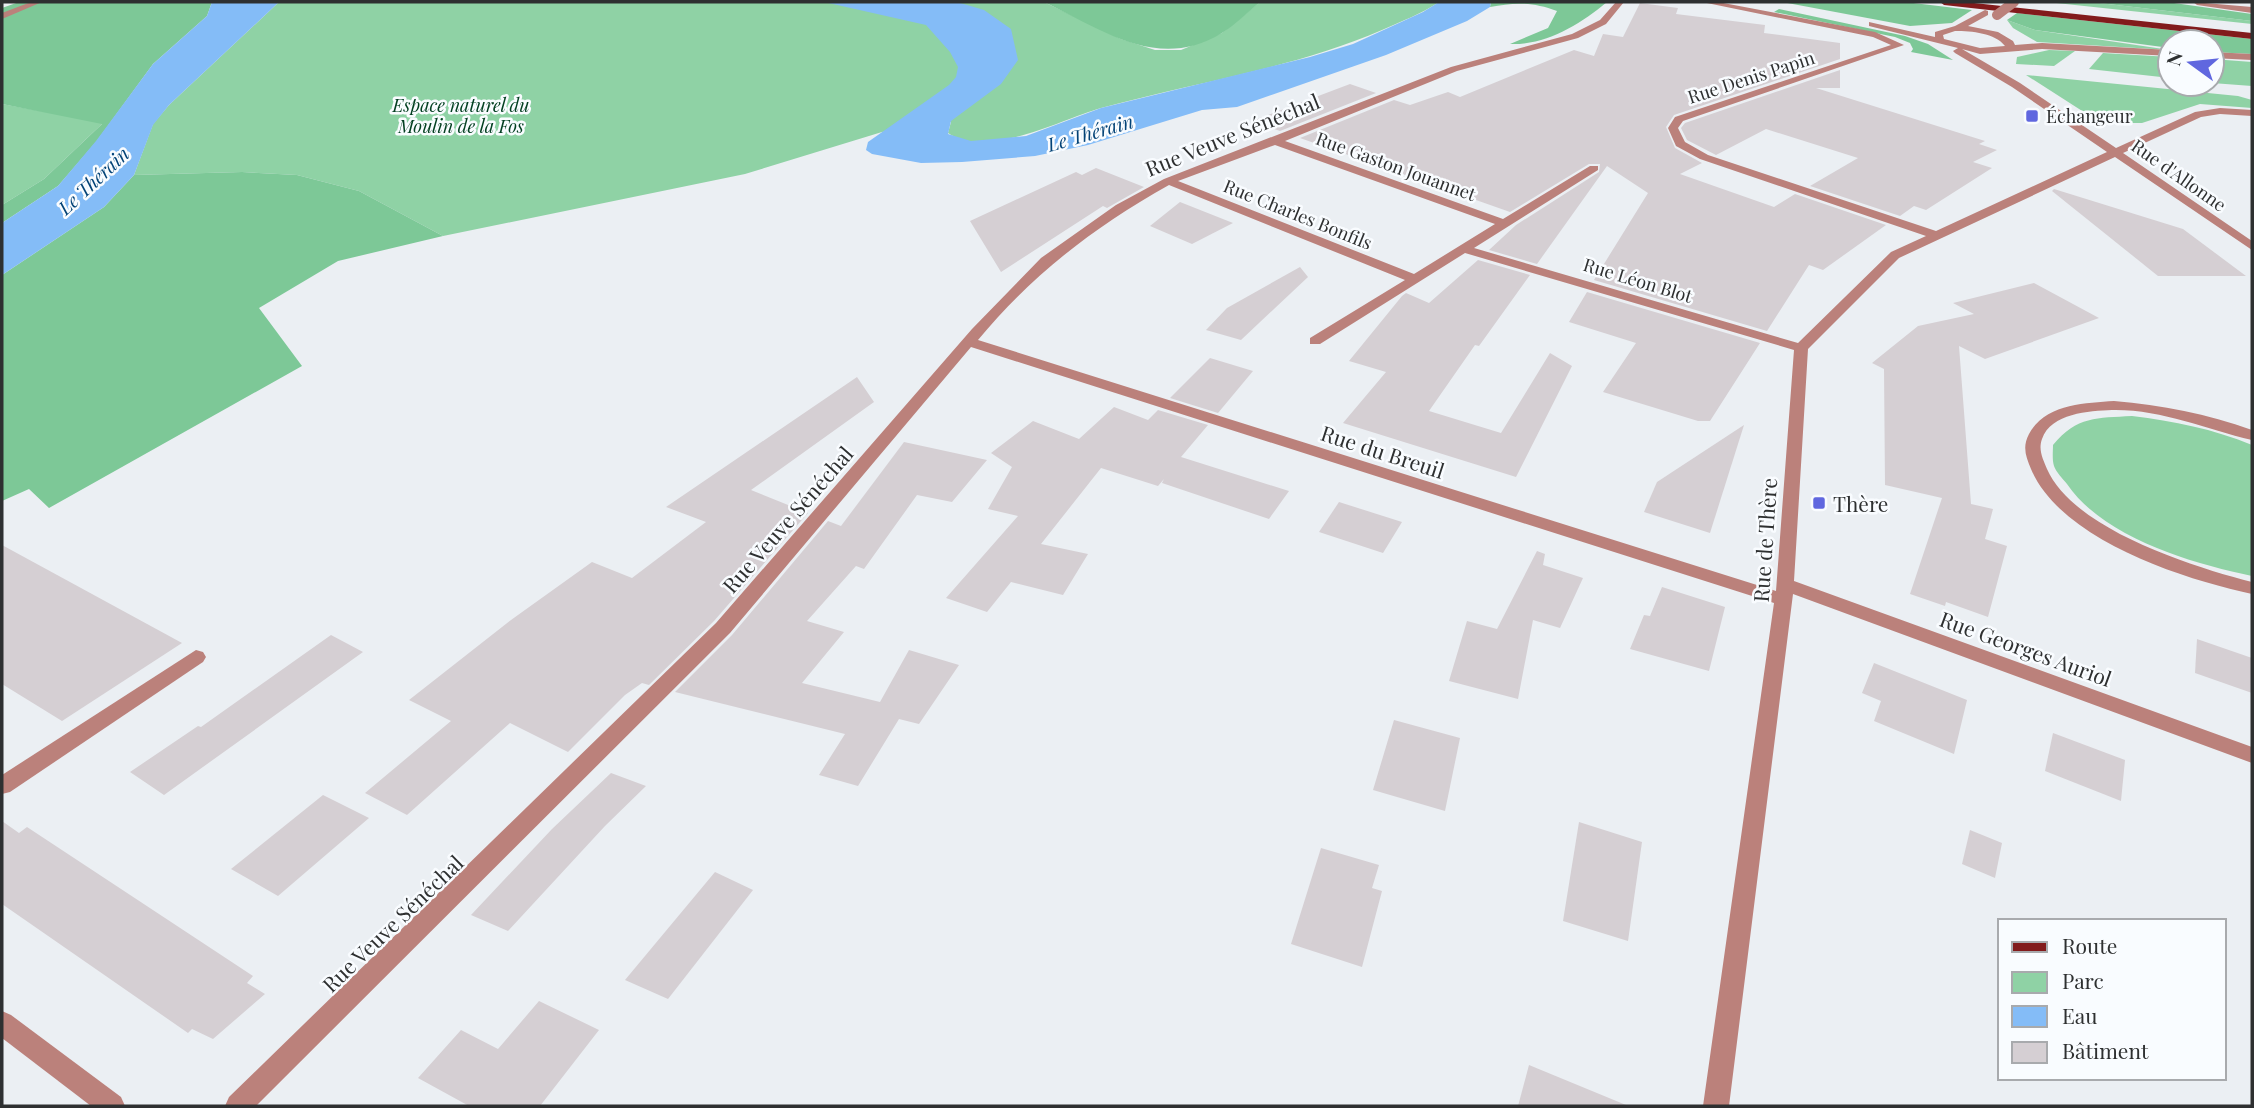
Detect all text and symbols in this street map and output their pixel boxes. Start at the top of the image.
north arrow [2156,28,2226,98]
street label: Rue Denis Papin [1684,45,1818,109]
text: N [2159,48,2188,68]
street label: Rue Veuve Sénéchal [1141,86,1323,182]
park label: Espace naturel du Moulin de la Fos [391,93,530,138]
place label: Échangeur [2046,104,2133,128]
water label: Le Thérain [1043,107,1136,157]
marker: Échangeur [2024,108,2040,124]
street label: Rue Gaston Jouannet [1313,126,1480,206]
street label: Rue d'Allonne [2127,133,2231,217]
water label: Le Thérain [51,140,134,220]
street label: Rue Charles Bonfils [1220,173,1376,255]
street label: Rue Léon Blot [1581,252,1696,308]
street label: Rue du Breuil [1318,418,1448,484]
street label: Rue Veuve Sénéchal [715,440,859,598]
street label: Rue de Thère [1746,477,1782,603]
place label: Thère [1833,489,1888,517]
marker: Thère [1811,495,1827,511]
street label: Rue Georges Auriol [1936,604,2116,692]
street label: Rue Veuve Sénéchal [315,848,469,998]
legend [1998,919,2226,1080]
text: Route [2062,931,2117,959]
text: Parc [2062,966,2104,994]
text: Eau [2062,1001,2097,1029]
text: Bâtiment [2062,1036,2149,1064]

